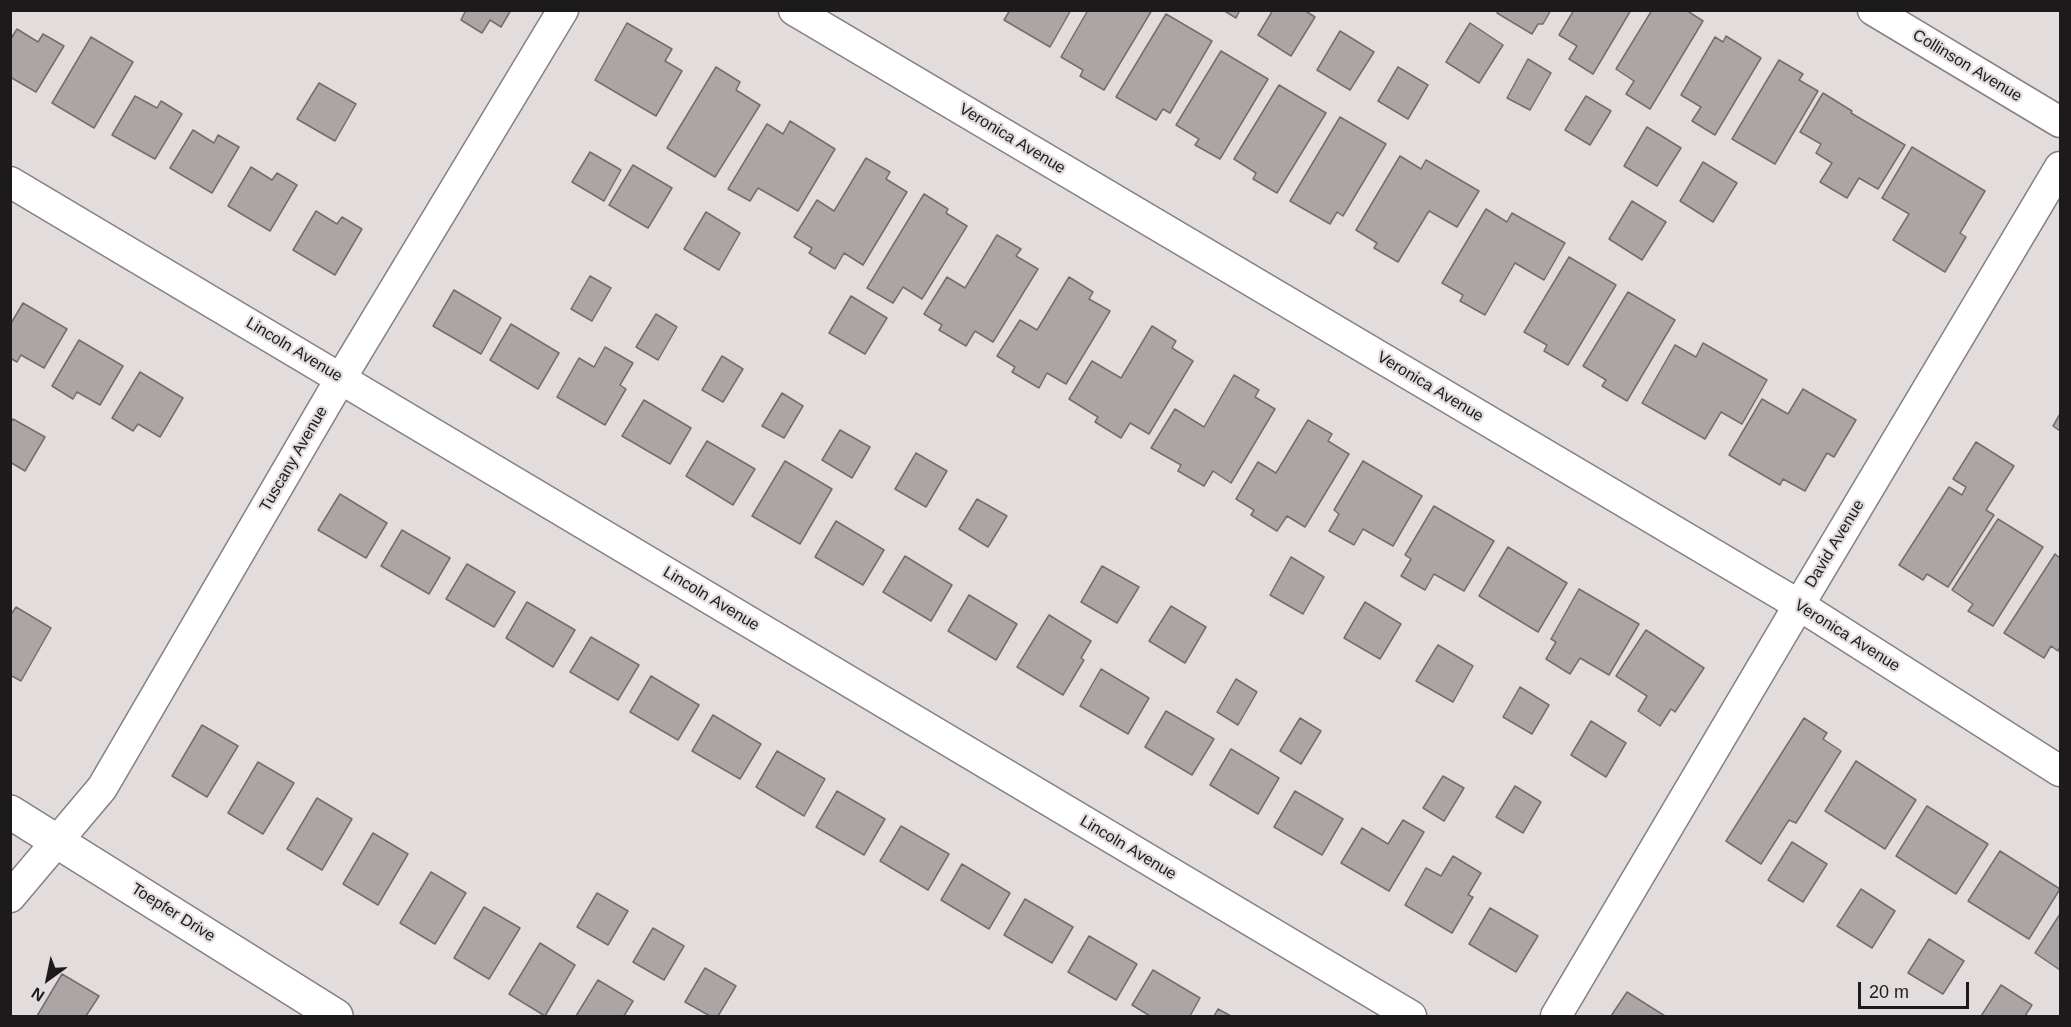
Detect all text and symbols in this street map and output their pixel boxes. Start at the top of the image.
street label: Collinson Avenue [1909,26,2025,106]
street label: Veronica Avenue [955,100,1069,178]
street label: Lincoln Avenue [242,314,346,386]
street label: Veronica Avenue [1373,348,1487,426]
street label: Tuscany Avenue [256,403,332,515]
street label: David Avenue [1801,496,1869,592]
street label: Lincoln Avenue [659,563,763,635]
street label: Veronica Avenue [1791,596,1903,676]
street label: Lincoln Avenue [1076,812,1180,884]
street label: Toepfer Drive [128,880,218,946]
north arrow [18,949,78,1009]
scale bar [1861,970,1972,1008]
text: 20 m [1869,982,1909,1002]
text: N [28,984,47,1005]

